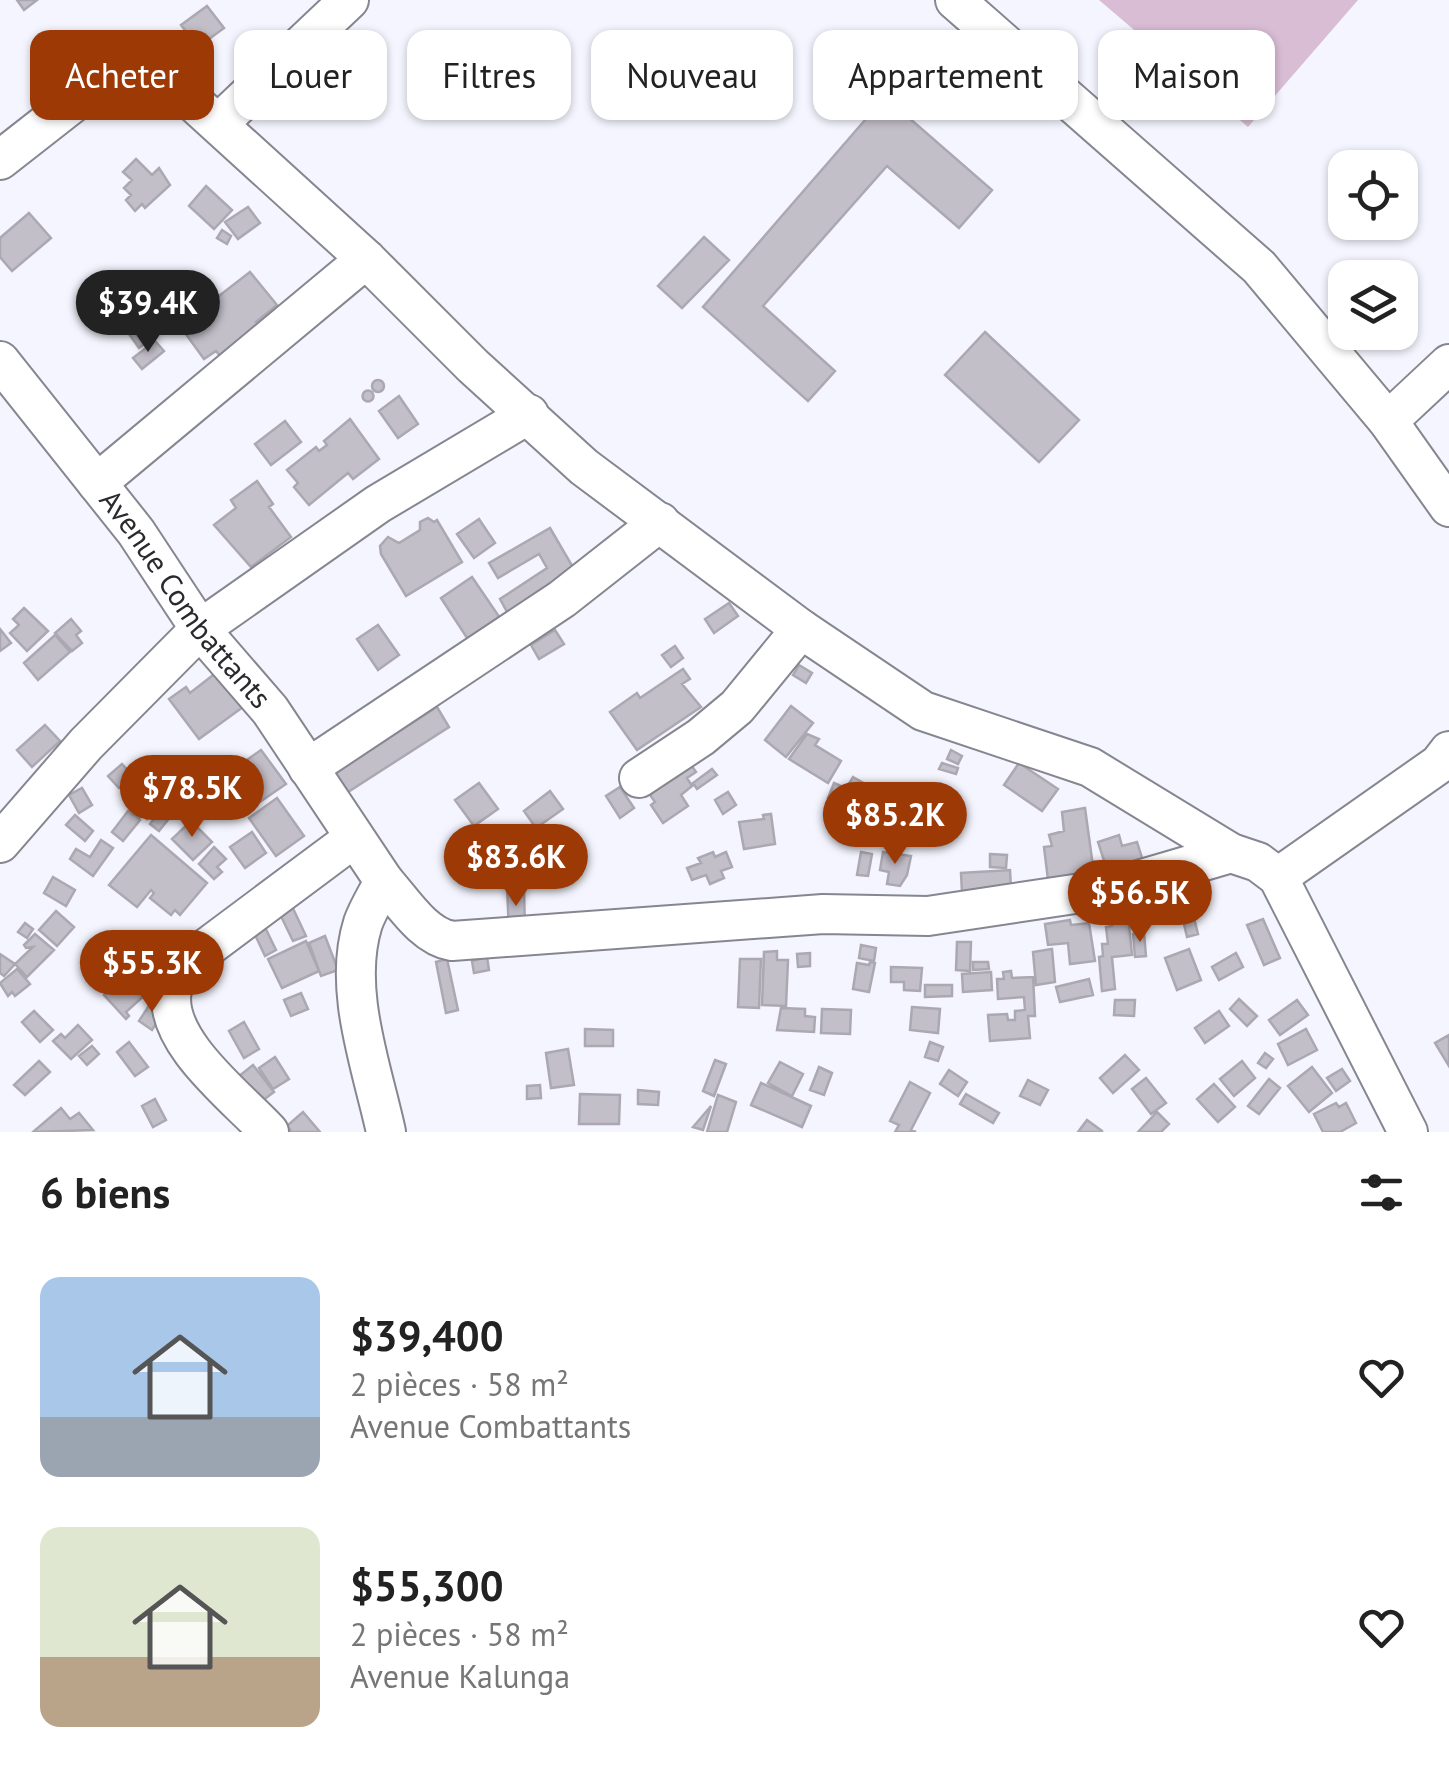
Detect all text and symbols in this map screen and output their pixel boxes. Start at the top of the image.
chip: Acheter [30,30,214,120]
chip: Louer [234,30,387,120]
chip: Filtres [407,30,571,120]
chip: Nouveau [591,30,793,120]
chip: Appartement [813,30,1078,120]
chip: Maison [1098,30,1275,120]
map controls [1328,150,1418,350]
button: locate [1328,150,1418,240]
button: layers [1328,260,1418,350]
pin: $39.4K [67,270,229,355]
text: $39.4K [98,281,198,323]
street label: Avenue Combattants [92,481,281,716]
pin: $78.5K [111,755,273,840]
text: $78.5K [142,766,242,808]
pin: $85.2K [814,782,976,867]
text: $85.2K [845,793,945,835]
pin: $83.6K [435,824,597,909]
text: $83.6K [466,835,566,877]
pin: $56.5K [1059,860,1221,945]
text: $56.5K [1090,871,1190,913]
pin: $55.3K [71,930,233,1015]
text: $55.3K [102,941,202,983]
text: 6 biens [40,1165,170,1220]
icon: filters [1354,1165,1409,1220]
text: $39,400 [350,1308,503,1363]
icon: home [120,1317,240,1437]
icon: heart [1354,1350,1409,1405]
text: 2 pièces · 58 m² [350,1363,569,1405]
text: Avenue Combattants [350,1405,631,1447]
text: $55,300 [350,1558,503,1613]
icon: home [120,1567,240,1687]
icon: heart [1354,1600,1409,1655]
text: 2 pièces · 58 m² [350,1613,569,1655]
text: Avenue Kalunga [350,1655,570,1697]

